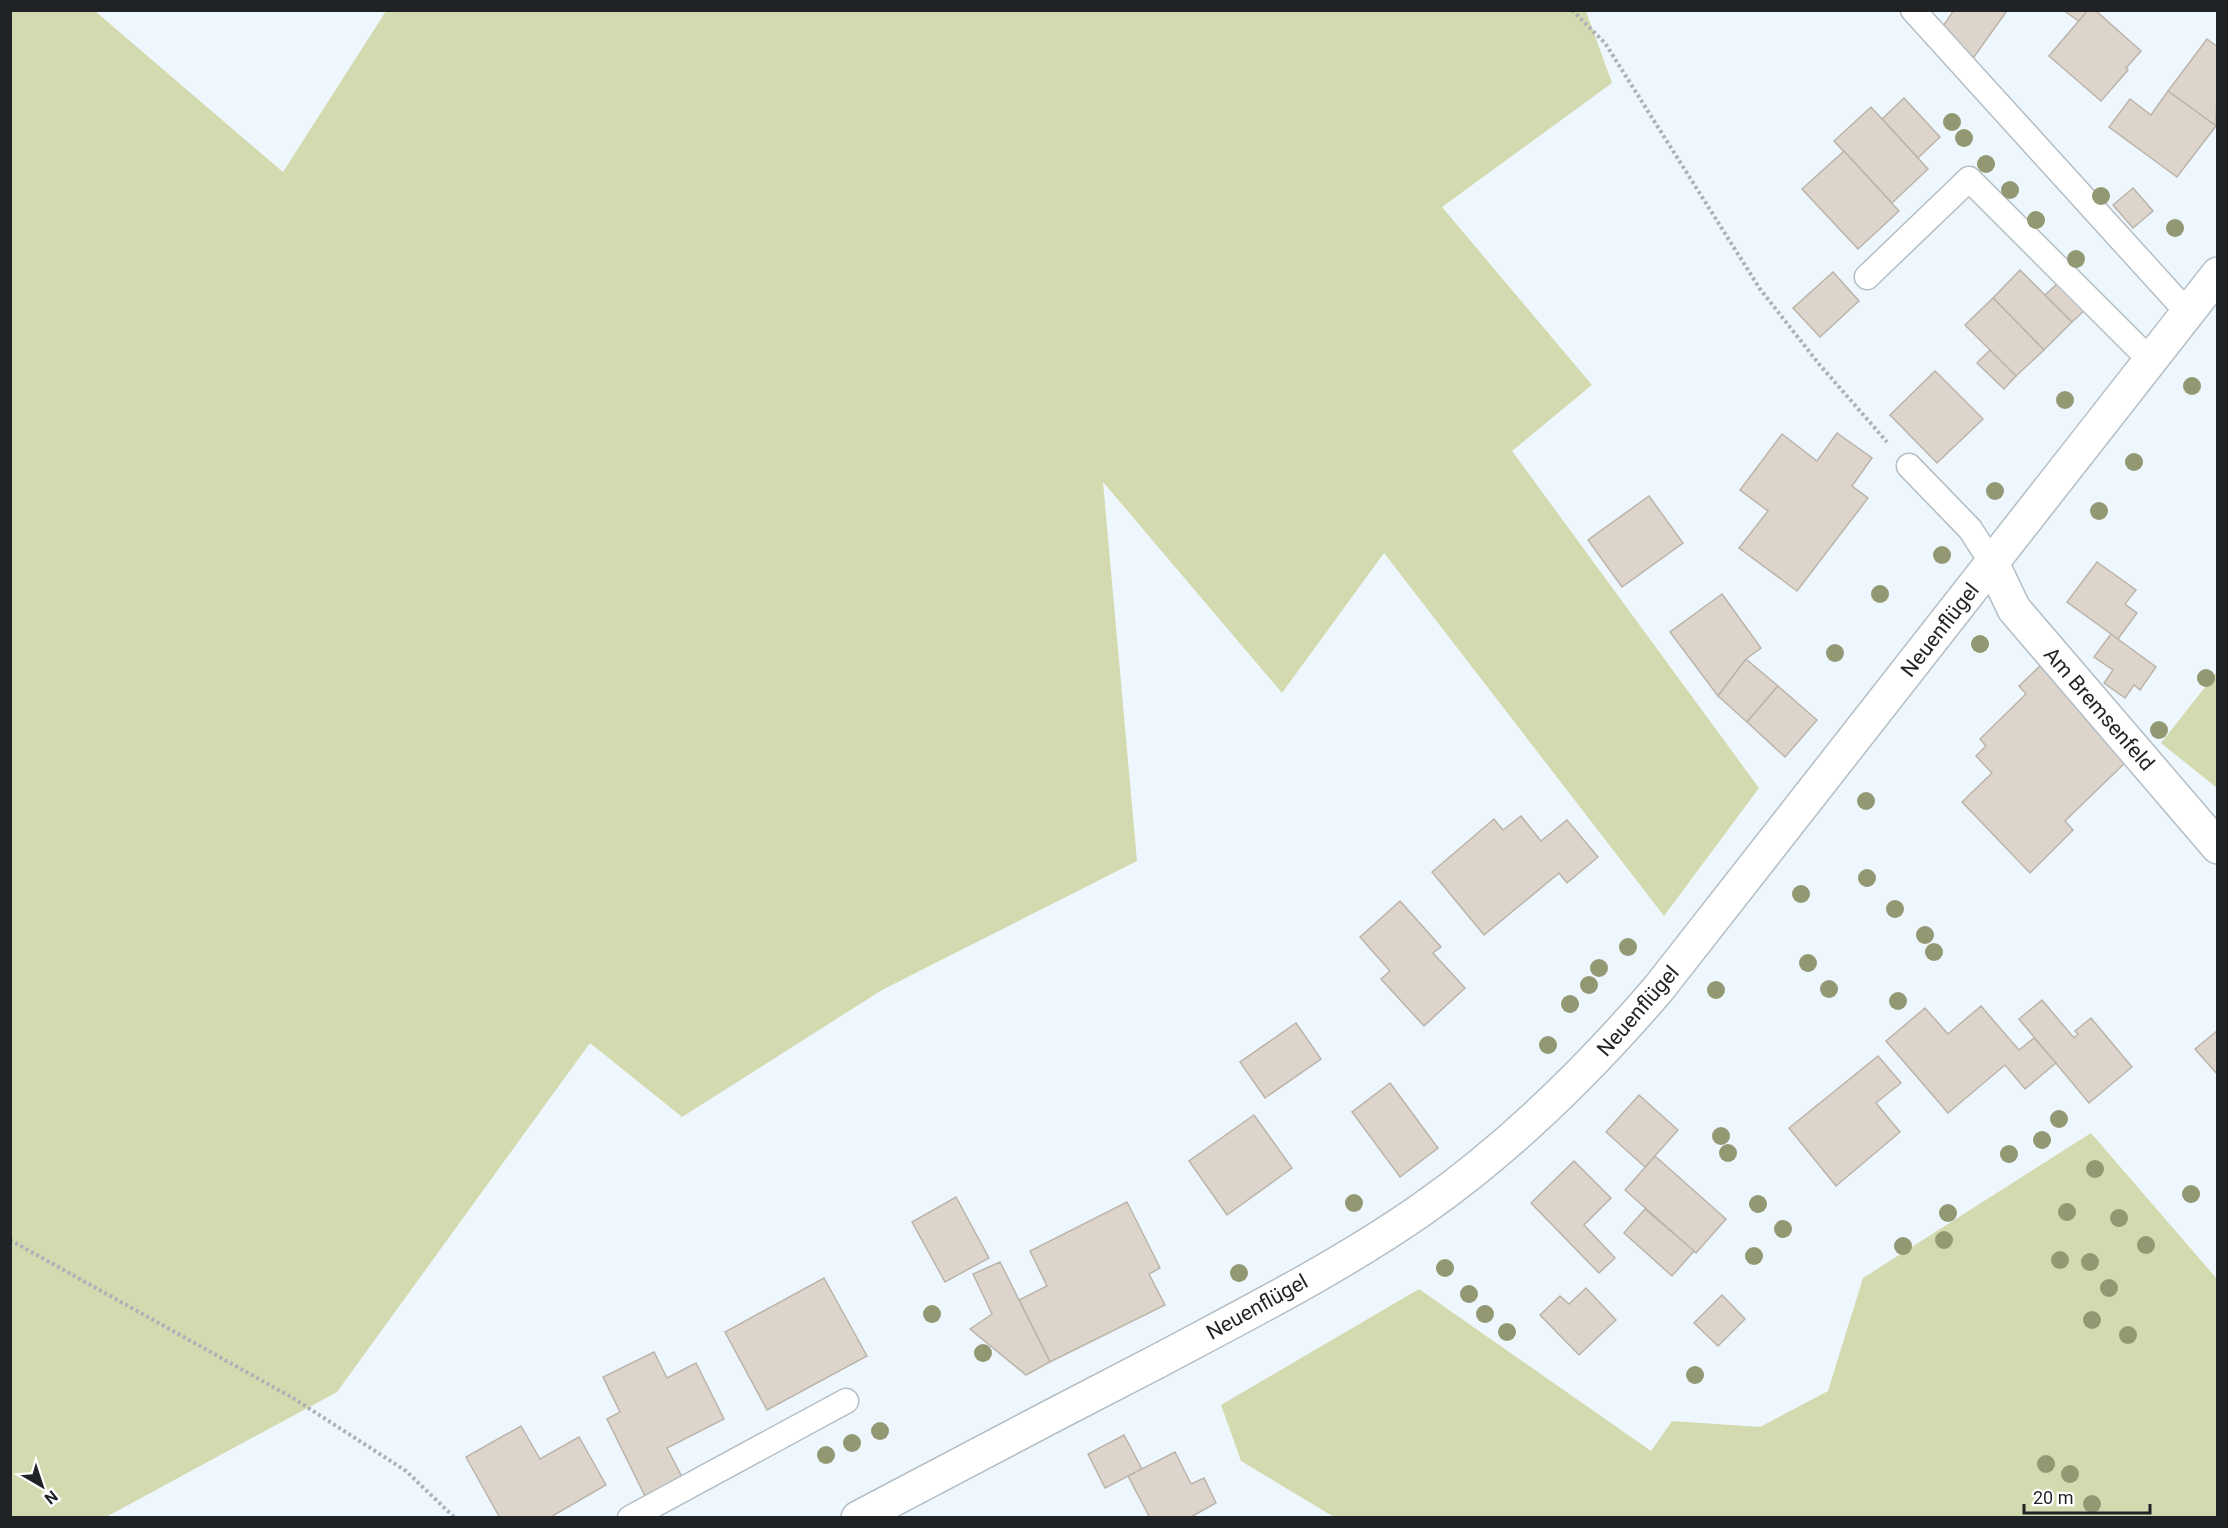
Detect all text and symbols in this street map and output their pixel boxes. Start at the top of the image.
street label: Neuenflügel [1896,578,1984,682]
street label: Am Bremsenfeld [2039,642,2159,776]
street label: Neuenflügel [1592,961,1684,1061]
street label: Neuenflügel [1202,1269,1312,1345]
north arrow [12,1456,72,1516]
scale bar [2024,1477,2150,1515]
text: N [41,1486,61,1508]
text: 20 m [2033,1487,2073,1508]

